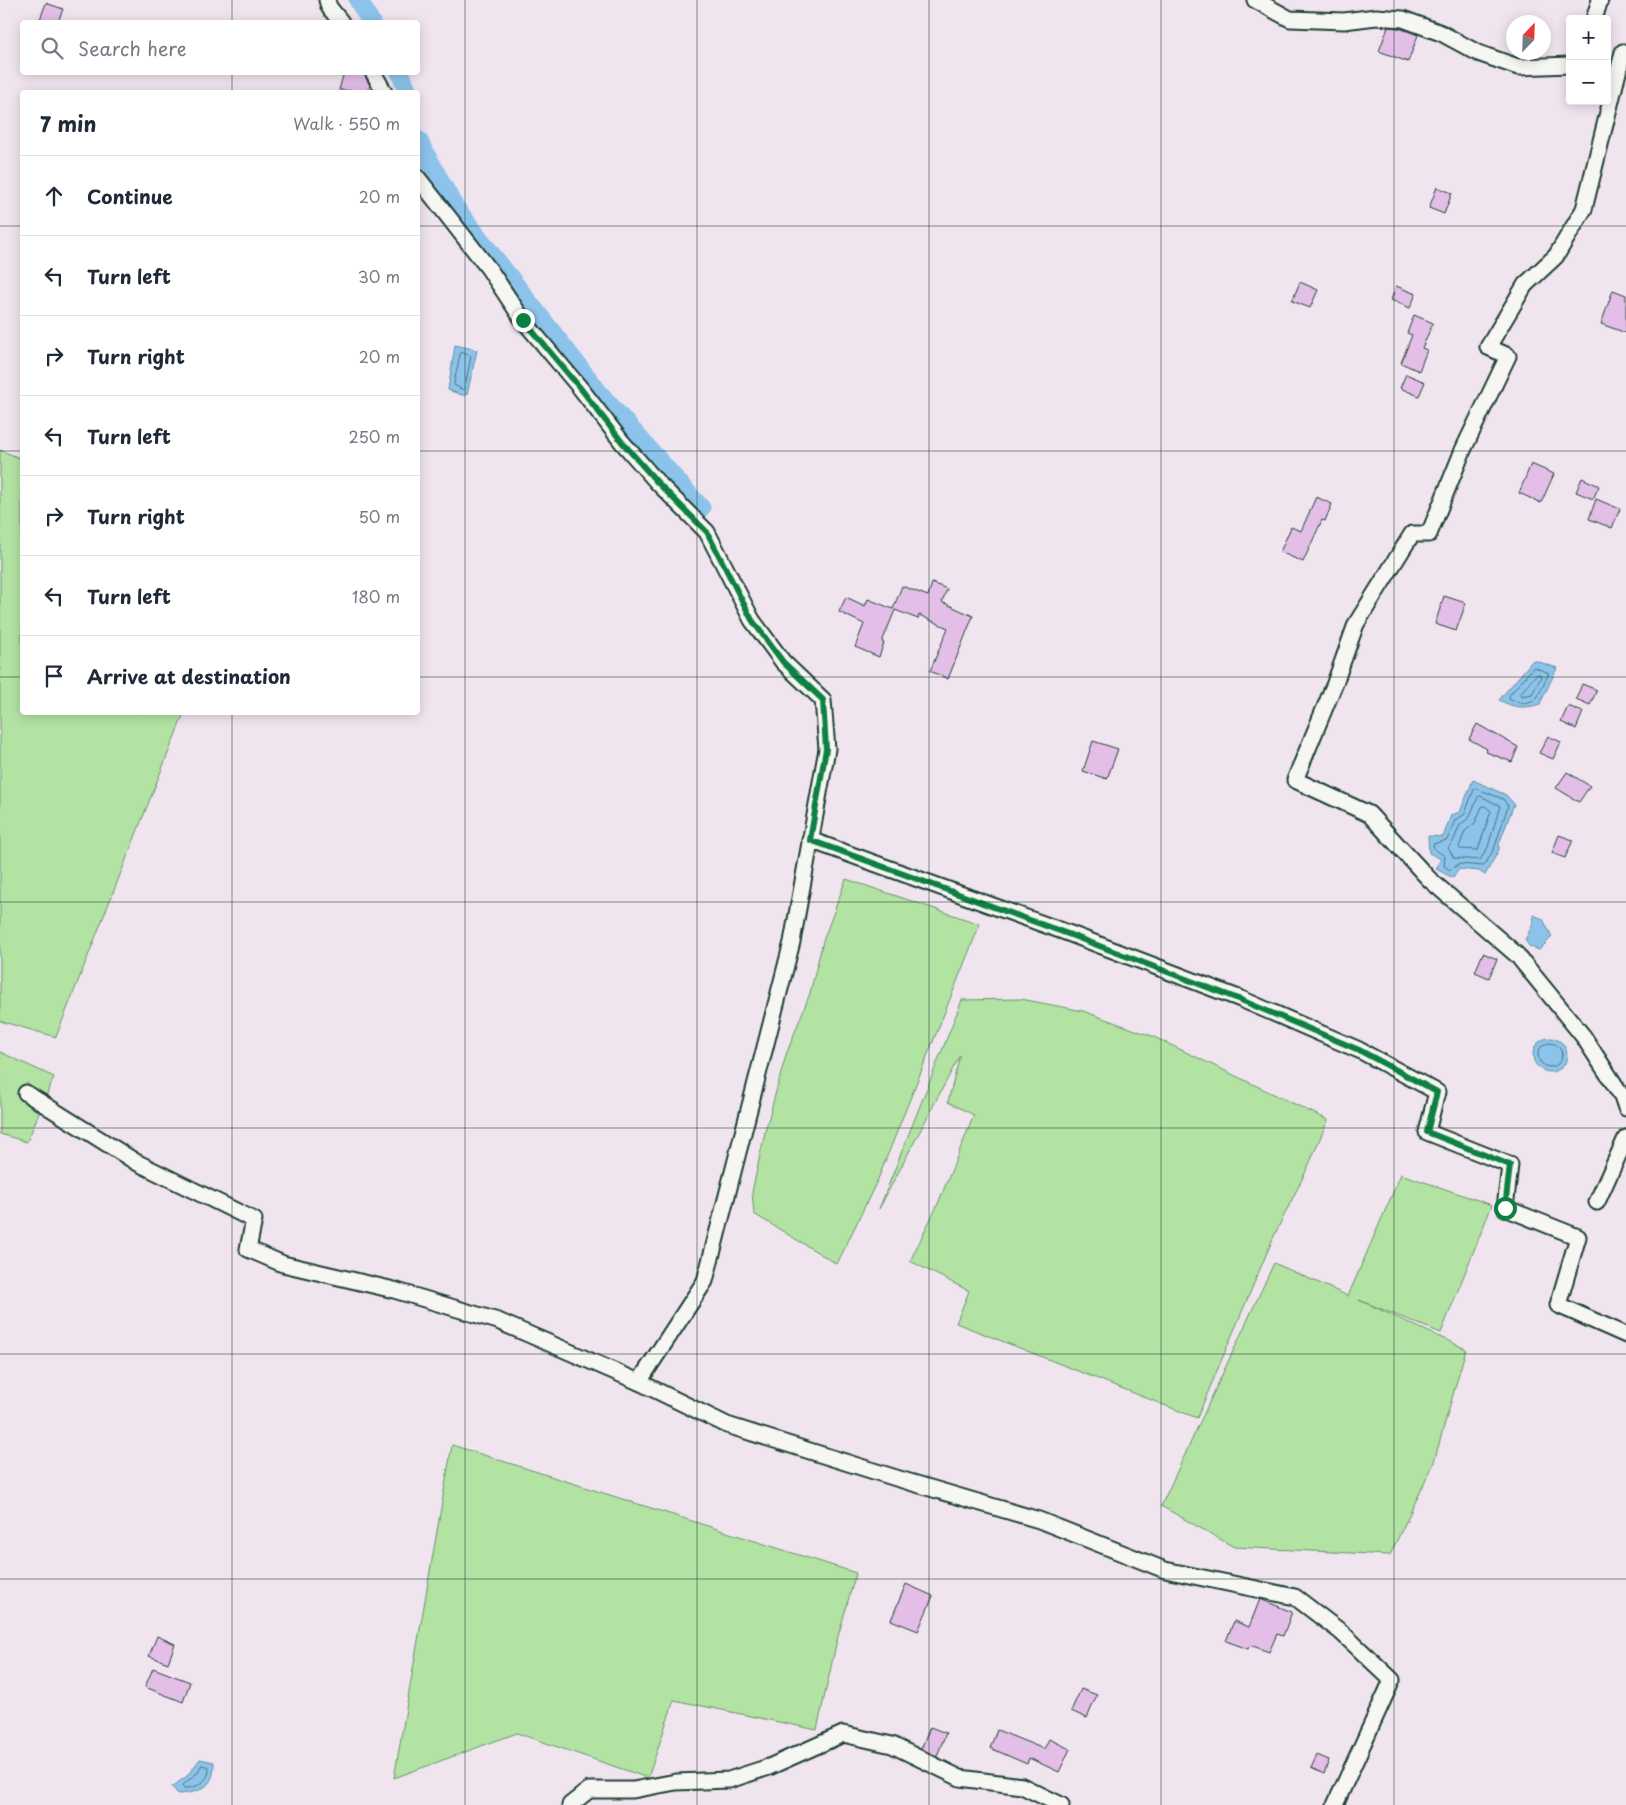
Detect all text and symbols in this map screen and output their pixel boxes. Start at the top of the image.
north arrow [1506,15,1551,60]
map controls [1566,15,1611,105]
button: + [1566,15,1611,60]
search box [20,20,420,75]
icon: search [38,34,66,62]
text: Search here [78,34,187,62]
button: − [1566,60,1611,105]
text: 7 min [40,107,96,139]
text: Walk · 550 m [293,111,400,135]
icon: ahead [40,182,68,210]
text: Continue [87,182,173,210]
text: 20 m [359,184,400,208]
icon: left [40,262,68,290]
text: Turn left [87,262,171,290]
text: 30 m [358,264,400,288]
route end [512,309,535,332]
icon: right [40,342,68,370]
text: Turn right [87,342,185,370]
text: 20 m [359,344,400,368]
icon: left [40,422,68,450]
text: Turn left [87,422,171,450]
text: 250 m [349,424,400,448]
icon: right [40,502,68,530]
text: Turn right [87,502,185,530]
text: 50 m [359,504,400,528]
icon: left [40,582,68,610]
text: Turn left [87,582,171,610]
text: 180 m [352,584,400,608]
icon: arrive [40,662,68,690]
text: Arrive at destination [87,662,291,690]
route start [1494,1197,1517,1220]

